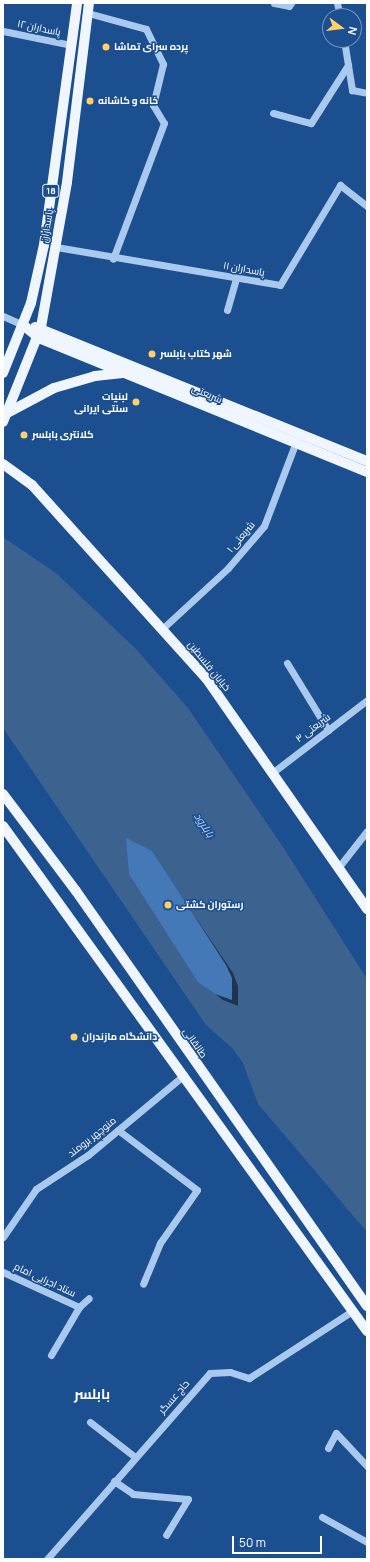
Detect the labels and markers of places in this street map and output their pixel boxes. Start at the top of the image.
place label: پرده سرای تماشا [114,41,188,53]
marker: پرده سرای تماشا [101,42,111,52]
place label: خانه و کاشانه [98,95,158,107]
marker: خانه و کاشانه [85,96,95,106]
place label: شهر کتاب بابلسر [160,348,232,360]
marker: شهر کتاب بابلسر [147,349,157,359]
place label: لبنیات سنتی ایرانی [74,390,128,414]
marker: لبنیات سنتی ایرانی [131,397,141,407]
place label: کلانتری بابلسر [32,429,94,441]
marker: کلانتری بابلسر [19,430,29,440]
place label: رستوران کشتی [176,899,244,911]
marker: رستوران کشتی [163,900,173,910]
place label: دانشگاه مازندران [82,1031,157,1043]
marker: دانشگاه مازندران [69,1032,79,1042]

